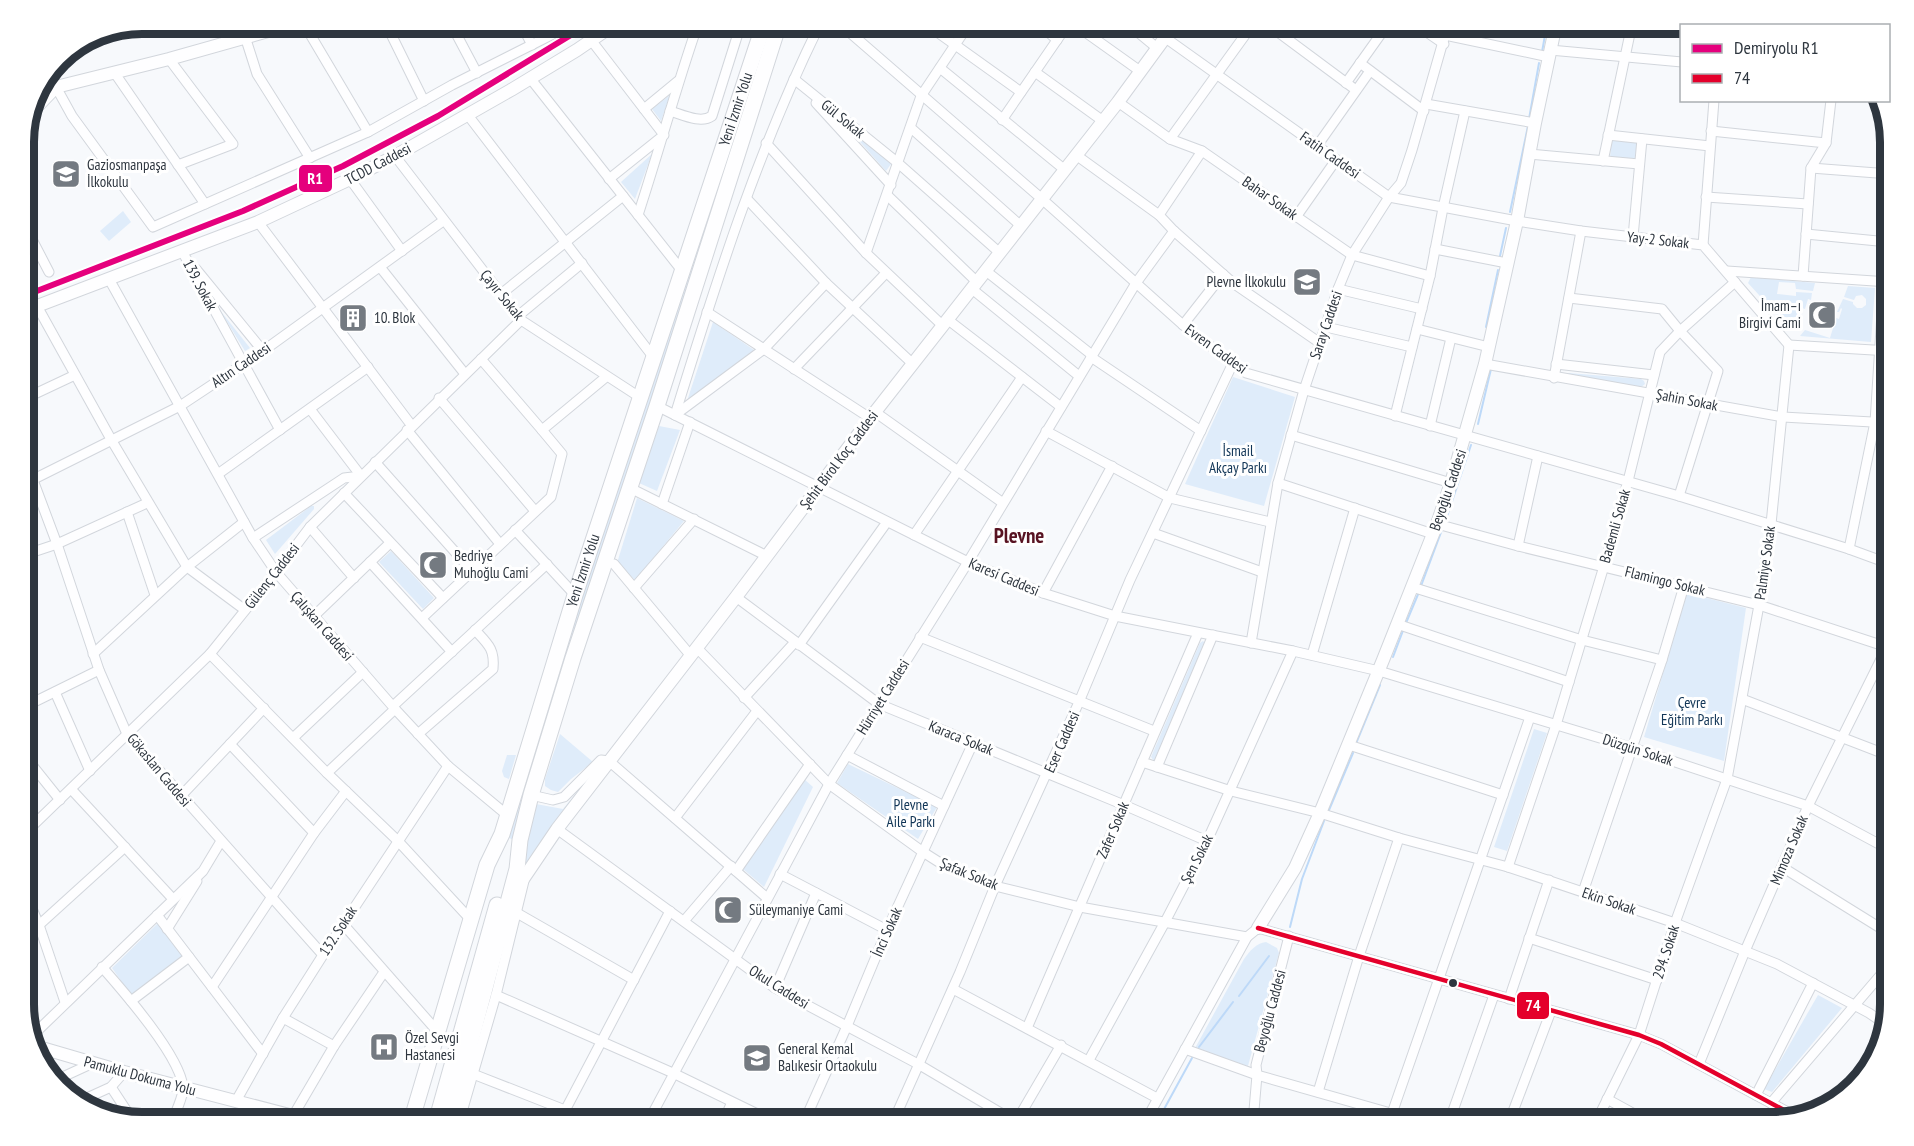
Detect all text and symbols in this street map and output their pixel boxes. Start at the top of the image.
legend [1680,24,1890,102]
text: Demiryolu R1 [1734,36,1819,59]
text: 74 [1734,66,1750,89]
street label: Yeni İzmir Yolu [714,70,756,148]
street label: Gül Sokak [817,95,869,142]
street label: Fatih Caddesi [1296,127,1364,182]
street label: TCDD Caddesi [341,138,414,189]
place label: Gaziosmanpaşa İlkokulu [87,155,167,191]
school or university icon: Gaziosmanpaşa İlkokulu [50,158,82,190]
line badge: R1 [298,164,333,193]
text: R1 [307,168,323,188]
street label: Bahar Sokak [1239,172,1302,224]
street label: Yay-2 Sokak [1626,227,1690,252]
street label: 139. Sokak [179,256,222,314]
street label: Çayır Sokak [476,266,529,324]
school or university icon: Plevne İlkokulu [1291,266,1323,298]
place label: Plevne İlkokulu [1207,272,1286,291]
street label: Saray Caddesi [1305,288,1346,362]
place label: İmam–ı Birgivi Cami [1739,296,1801,332]
mosque icon: İmam–ı Birgivi Cami [1806,299,1838,331]
building icon: 10. Blok [337,302,369,334]
place label: 10. Blok [374,308,415,327]
street label: Evren Caddesi [1181,320,1251,378]
street label: Altın Caddesi [207,338,274,391]
street label: Şahin Sokak [1655,384,1720,415]
street label: Şehit Birol Koç Caddesi [795,406,882,513]
park label: İsmail Akçay Parkı [1209,441,1267,477]
street label: Beyoğlu Caddesi [1425,447,1470,533]
street label: Bademli Sokak [1595,487,1634,565]
district label: Plevne [994,522,1044,549]
street label: Palmiye Sokak [1750,525,1779,601]
street label: Yeni İzmir Yolu [562,531,604,609]
street label: Gülenç Caddesi [240,539,303,613]
place label: Bedriye Muhoğlu Cami [454,546,529,582]
mosque icon: Bedriye Muhoğlu Cami [417,549,449,581]
street label: Karesi Caddesi [966,553,1042,600]
street label: Flamingo Sokak [1623,561,1707,600]
street label: Çalışkan Caddesi [287,587,358,664]
street label: Hürriyet Caddesi [852,656,913,738]
park label: Çevre Eğitim Parkı [1661,693,1723,729]
street label: Eser Caddesi [1040,708,1083,775]
street label: Karaca Sokak [926,716,997,759]
street label: Gökaslan Caddesi [123,729,196,810]
street label: Düzgün Sokak [1601,729,1676,770]
park label: Plevne Aile Parkı [887,795,935,831]
street label: Zafer Sokak [1092,798,1133,861]
street label: Mimoza Sokak [1765,812,1812,888]
street label: Şen Sokak [1176,831,1217,887]
street label: Şafak Sokak [937,853,1001,894]
street label: Ekin Sokak [1580,882,1639,919]
mosque icon: Süleymaniye Cami [712,894,744,926]
place label: Süleymaniye Cami [749,900,843,919]
street label: 132. Sokak [314,902,361,959]
street label: İnci Sokak [867,904,906,960]
street label: 294. Sokak [1648,922,1683,981]
street label: Okul Caddesi [746,961,813,1013]
street label: Beyoğlu Caddesi [1249,967,1290,1054]
unlabelled marker [1447,977,1459,989]
line badge: 74 [1516,991,1550,1020]
text: 74 [1525,995,1541,1015]
place label: Özel Sevgi Hastanesi [405,1028,459,1064]
hospital icon: Özel Sevgi Hastanesi [368,1031,400,1063]
place label: General Kemal Balıkesir Ortaokulu [778,1039,877,1075]
school or university icon: General Kemal Balıkesir Ortaokulu [741,1042,773,1074]
street label: Pamuklu Dokuma Yolu [82,1051,198,1100]

